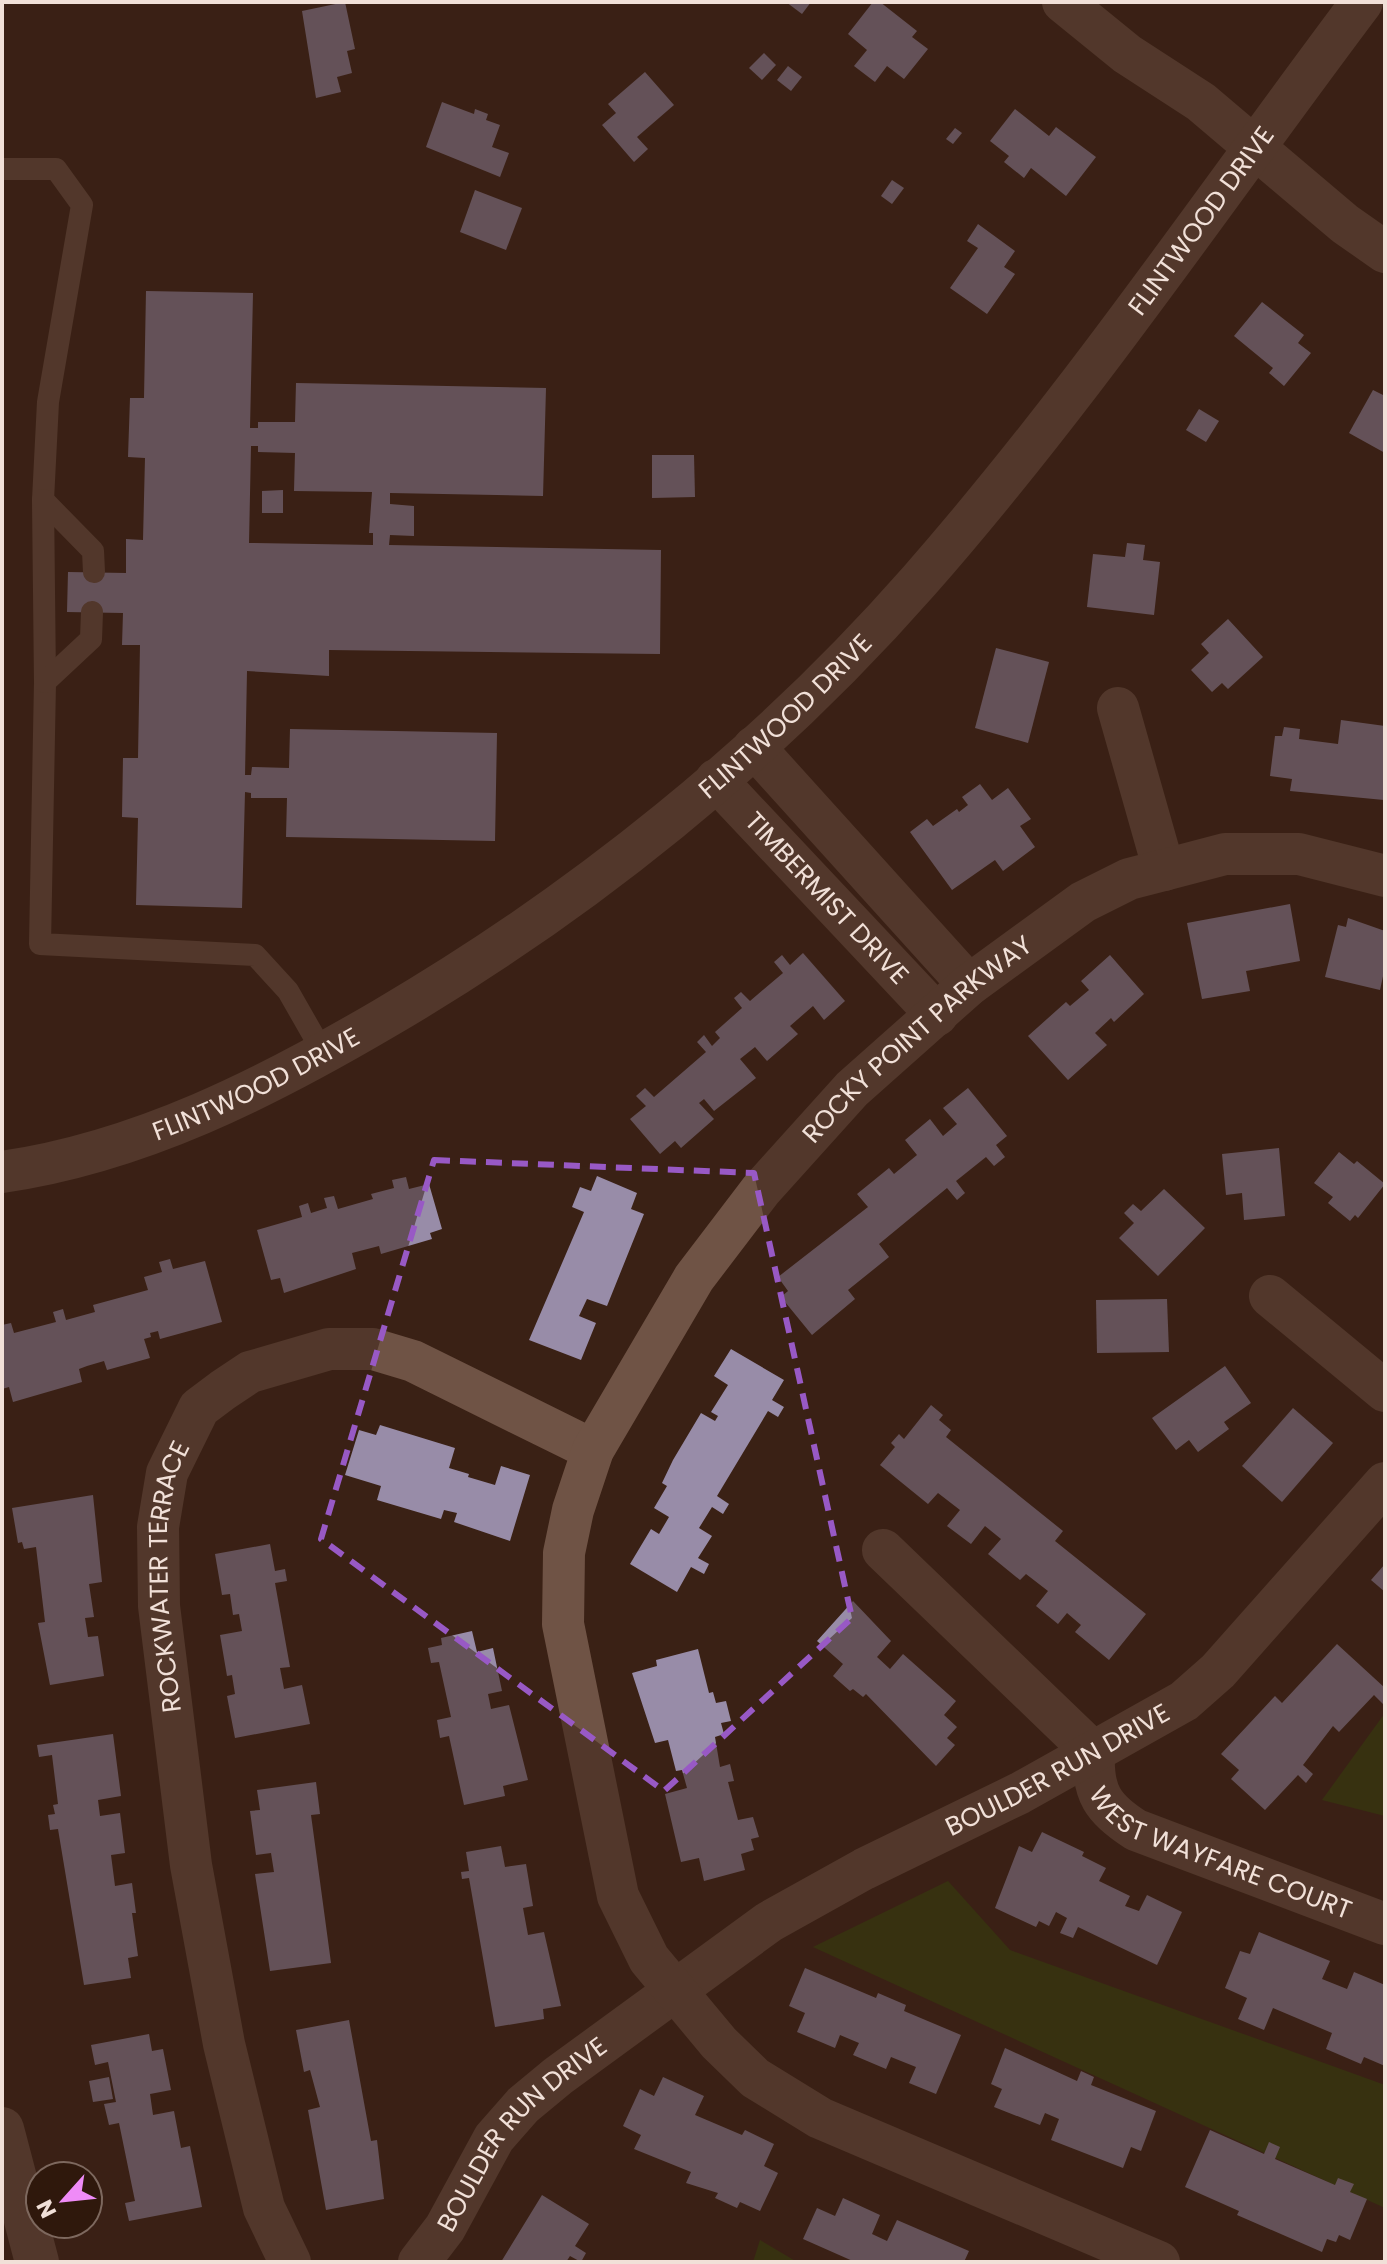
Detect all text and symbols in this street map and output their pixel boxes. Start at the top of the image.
street label: FLINTWOOD DRIVE [1120,119,1282,323]
street label: FLINTWOOD DRIVE [691,626,880,807]
street label: TIMBERMIST DRIVE [737,804,917,992]
street label: ROCKY POINT PARKWAY [794,927,1039,1151]
street label: FLINTWOOD DRIVE [147,1019,366,1149]
street label: ROCKWATER TERRACE [140,1435,198,1715]
street label: BOULDER RUN DRIVE [939,1695,1176,1845]
street label: WEST WAYFARE COURT [1080,1779,1357,1928]
street label: BOULDER RUN DRIVE [428,2028,614,2238]
north arrow [24,2160,104,2240]
text: N [29,2194,64,2223]

